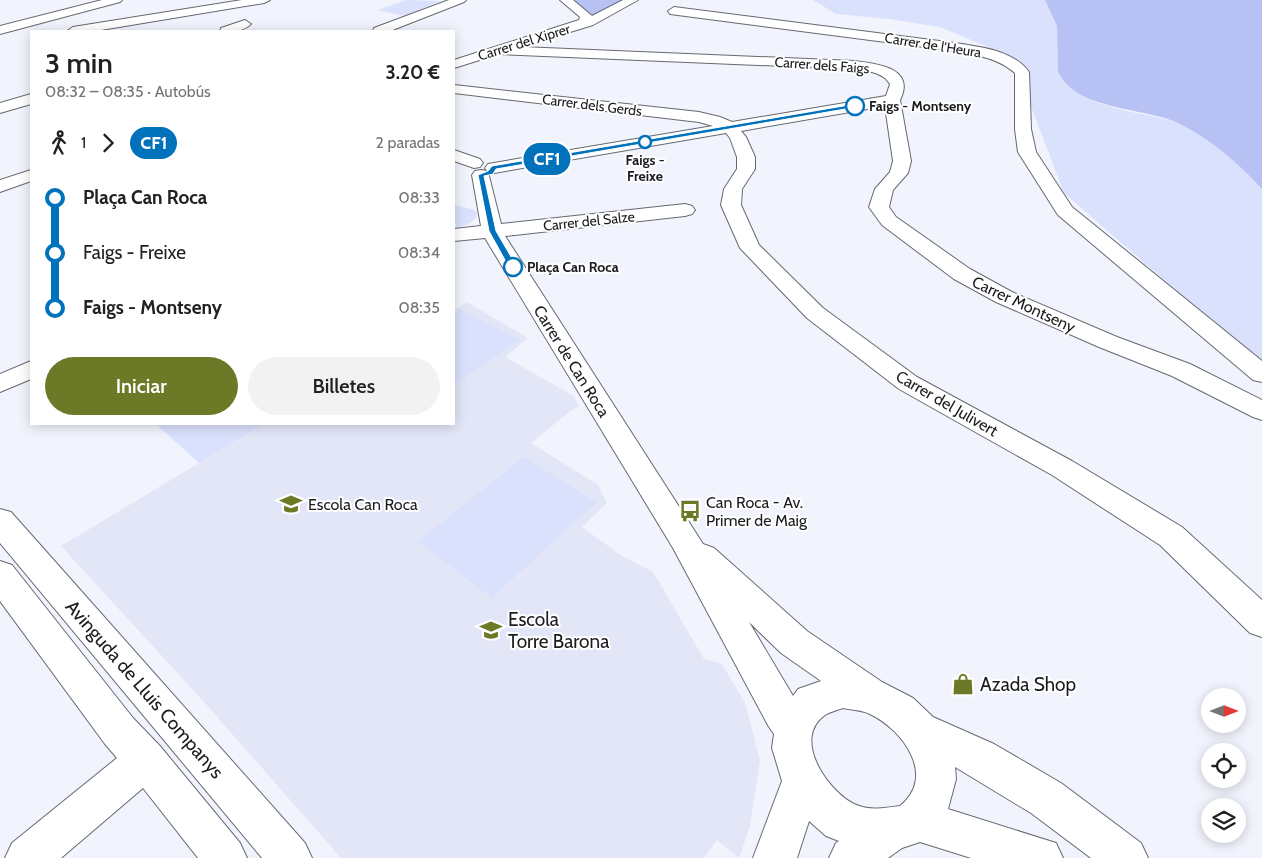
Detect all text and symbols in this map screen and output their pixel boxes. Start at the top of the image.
street label: Carrer del Xiprer [476,19,573,65]
street label: Carrer de l'Heura [883,28,983,62]
text: 3 min [45,46,113,80]
street label: Carrer dels Faigs [774,53,870,77]
text: 3.20 € [386,61,440,84]
text: 08:32 – 08:35 · Autobús [45,82,211,101]
street label: Carrer dels Gerds [541,90,643,120]
marker: Faigs - Montseny [845,96,865,116]
place label: Faigs - Montseny [869,97,972,115]
icon: walk [45,129,73,157]
icon: forward [94,129,122,157]
text: CF1 [140,132,167,154]
text: 1 [81,133,86,152]
text: 2 paradas [376,133,440,152]
marker: Faigs - Freixe [638,135,652,149]
line badge: CF1 [518,143,576,175]
text: CF1 [533,148,561,170]
place label: Faigs - Freixe [625,151,665,185]
text: Plaça Can Roca [83,186,207,209]
text: 08:33 [398,188,440,207]
street label: Carrer del Salze [542,207,636,235]
text: Faigs - Freixe [83,241,186,264]
text: 08:34 [398,243,440,262]
marker: Plaça Can Roca [503,257,523,277]
place label: Plaça Can Roca [527,258,619,276]
street label: Carrer Montseny [969,272,1078,337]
text: Faigs - Montseny [83,296,222,319]
text: 08:35 [398,298,440,317]
street label: Carrer de Can Roca [530,302,614,421]
button: Iniciar [45,357,238,415]
button: Billetes [248,357,440,415]
street label: Carrer del Julivert [892,367,1002,441]
school or university icon: Escola Can Roca [278,491,304,517]
place label: Can Roca - Av. Primer de Maig [706,493,808,530]
place label: Escola Can Roca [308,495,418,514]
bus stop icon: Can Roca - Av. Primer de Maig [677,498,703,524]
street label: Avinguda de Lluis Companys [61,595,229,783]
place label: Escola Torre Barona [508,608,609,653]
school or university icon: Escola Torre Barona [478,617,504,643]
shop icon: Azada Shop [950,671,976,697]
place label: Azada Shop [980,673,1076,696]
north arrow [1201,688,1246,732]
map controls [1201,688,1246,843]
button: locate [1201,743,1246,788]
button: layers [1201,798,1246,843]

